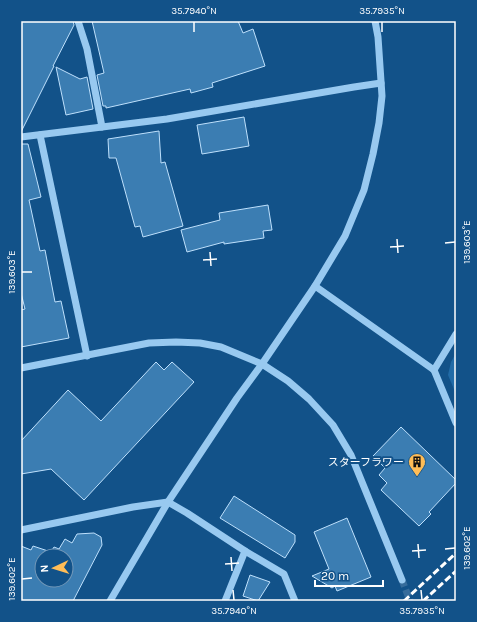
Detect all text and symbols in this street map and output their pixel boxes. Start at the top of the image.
text: 35.7940°N [171,5,217,17]
text: 35.7935°N [359,5,405,17]
text: 139.603°E [461,220,473,264]
text: 139.603°E [6,250,18,294]
building icon: スターフラワー [407,452,427,477]
place label: スターフラワー [328,456,404,469]
text: 139.602°E [461,526,473,570]
north arrow [34,548,74,588]
text: 139.602°E [6,557,18,601]
scale bar [315,562,383,588]
text: N [38,564,51,573]
text: 20 m [321,569,349,583]
text: 35.7940°N [211,605,257,617]
text: 35.7935°N [399,605,445,617]

